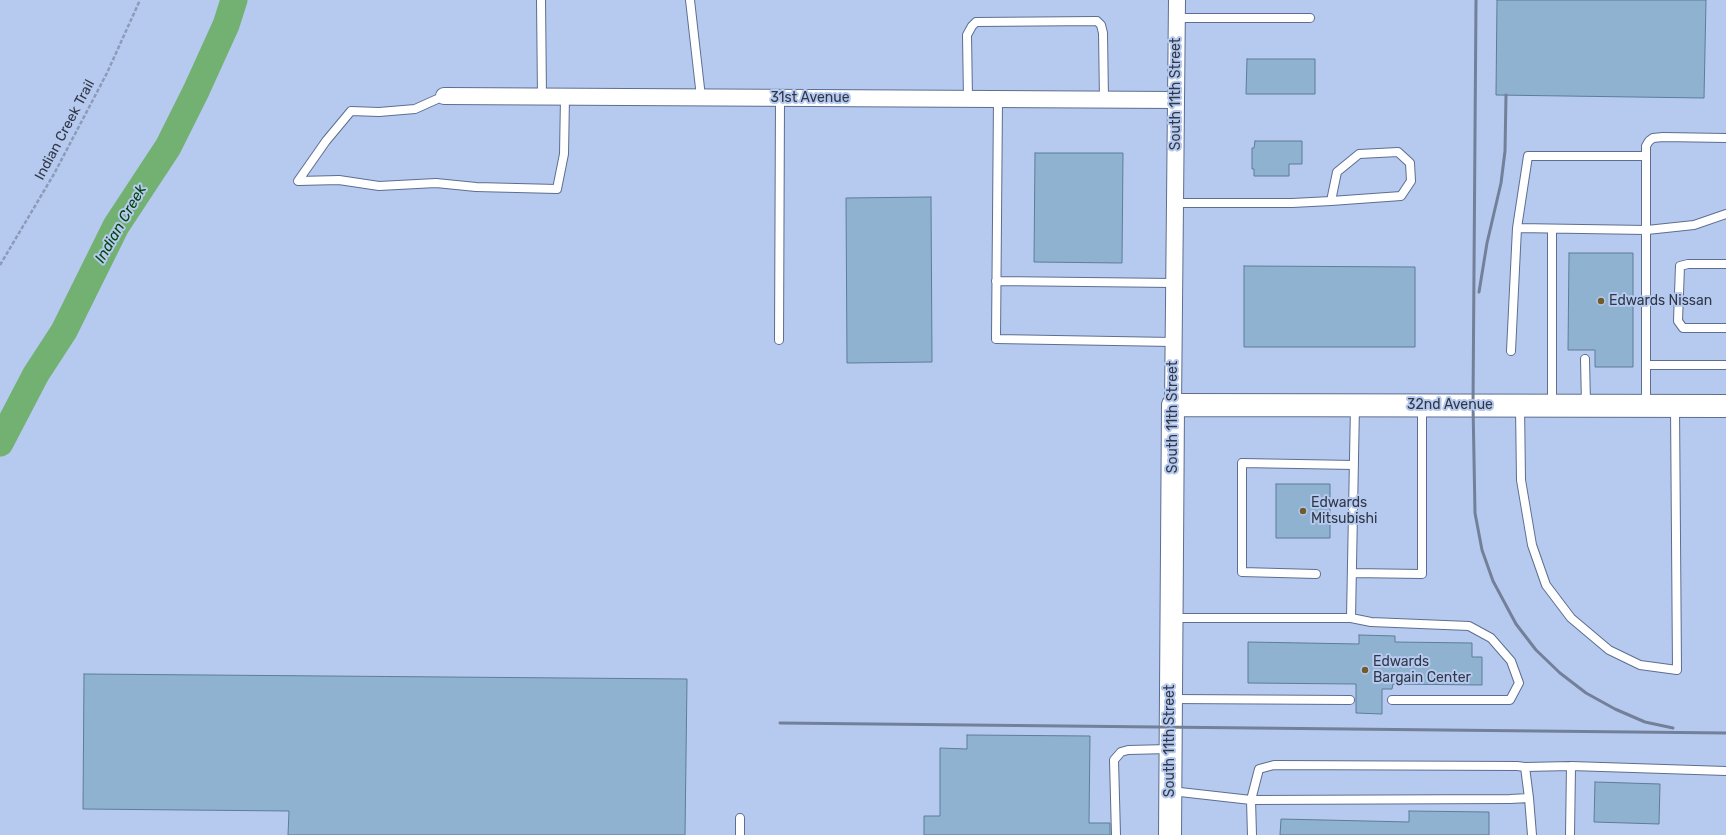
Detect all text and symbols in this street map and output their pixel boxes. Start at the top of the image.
street label: South 11th Street [1168,38,1184,150]
street label: Indian Creek Trail [31,77,99,183]
street label: 31st Avenue [770,90,850,106]
water label: Indian Creek [91,182,151,266]
place label: Edwards Nissan [1609,293,1712,309]
marker: Edwards Nissan [1596,296,1606,306]
street label: South 11th Street [1165,361,1181,473]
street label: 32nd Avenue [1407,397,1493,413]
place label: Edwards Mitsubishi [1311,495,1377,528]
marker: Edwards Mitsubishi [1298,506,1308,516]
place label: Edwards Bargain Center [1373,654,1471,686]
marker: Edwards Bargain Center [1360,665,1370,675]
street label: South 11th Street [1162,685,1178,797]

